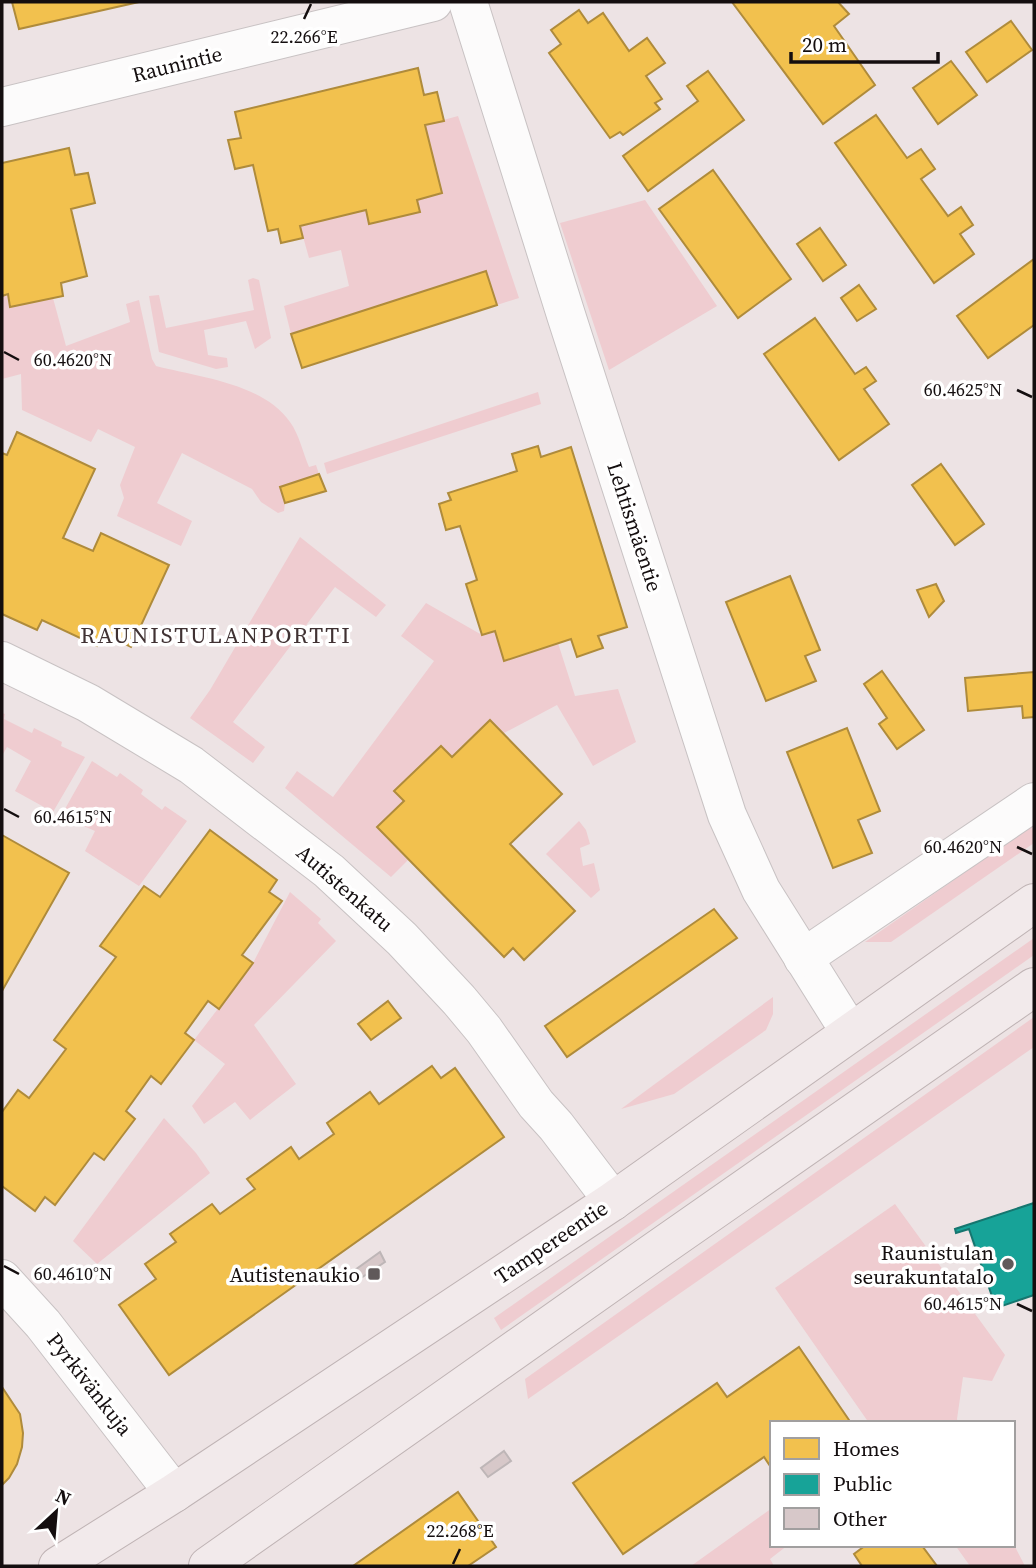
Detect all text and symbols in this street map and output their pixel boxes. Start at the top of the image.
scale bar [791,21,938,65]
text: 22.266°E [270,24,338,49]
text: 20 m [802,30,847,59]
street label: Raunintie [129,39,225,89]
text: 60.4620°N [34,347,112,372]
text: 60.4625°N [924,377,1002,402]
street label: Lehtismäentie [600,459,670,595]
district label: RAUNISTULANPORTTI [80,619,352,651]
text: 60.4615°N [34,804,112,829]
text: 60.4620°N [924,834,1002,859]
street label: Autistenkatu [290,838,400,938]
street label: Tampereentie [489,1193,613,1291]
place label: Raunistulan seurakuntatalo [853,1238,994,1291]
marker: Raunistulan seurakuntatalo [1000,1256,1016,1272]
place label: Autistenaukio [230,1260,360,1289]
text: 60.4610°N [34,1261,112,1286]
marker: Autistenaukio [366,1266,382,1282]
text: 60.4615°N [924,1291,1002,1316]
street label: Pyrkivänkuja [41,1326,140,1442]
legend [770,1421,1015,1547]
text: Homes [833,1434,899,1463]
text: Public [833,1469,892,1498]
north arrow [21,1477,91,1547]
text: N [52,1482,76,1512]
text: Other [833,1504,887,1533]
text: 22.268°E [426,1518,494,1543]

